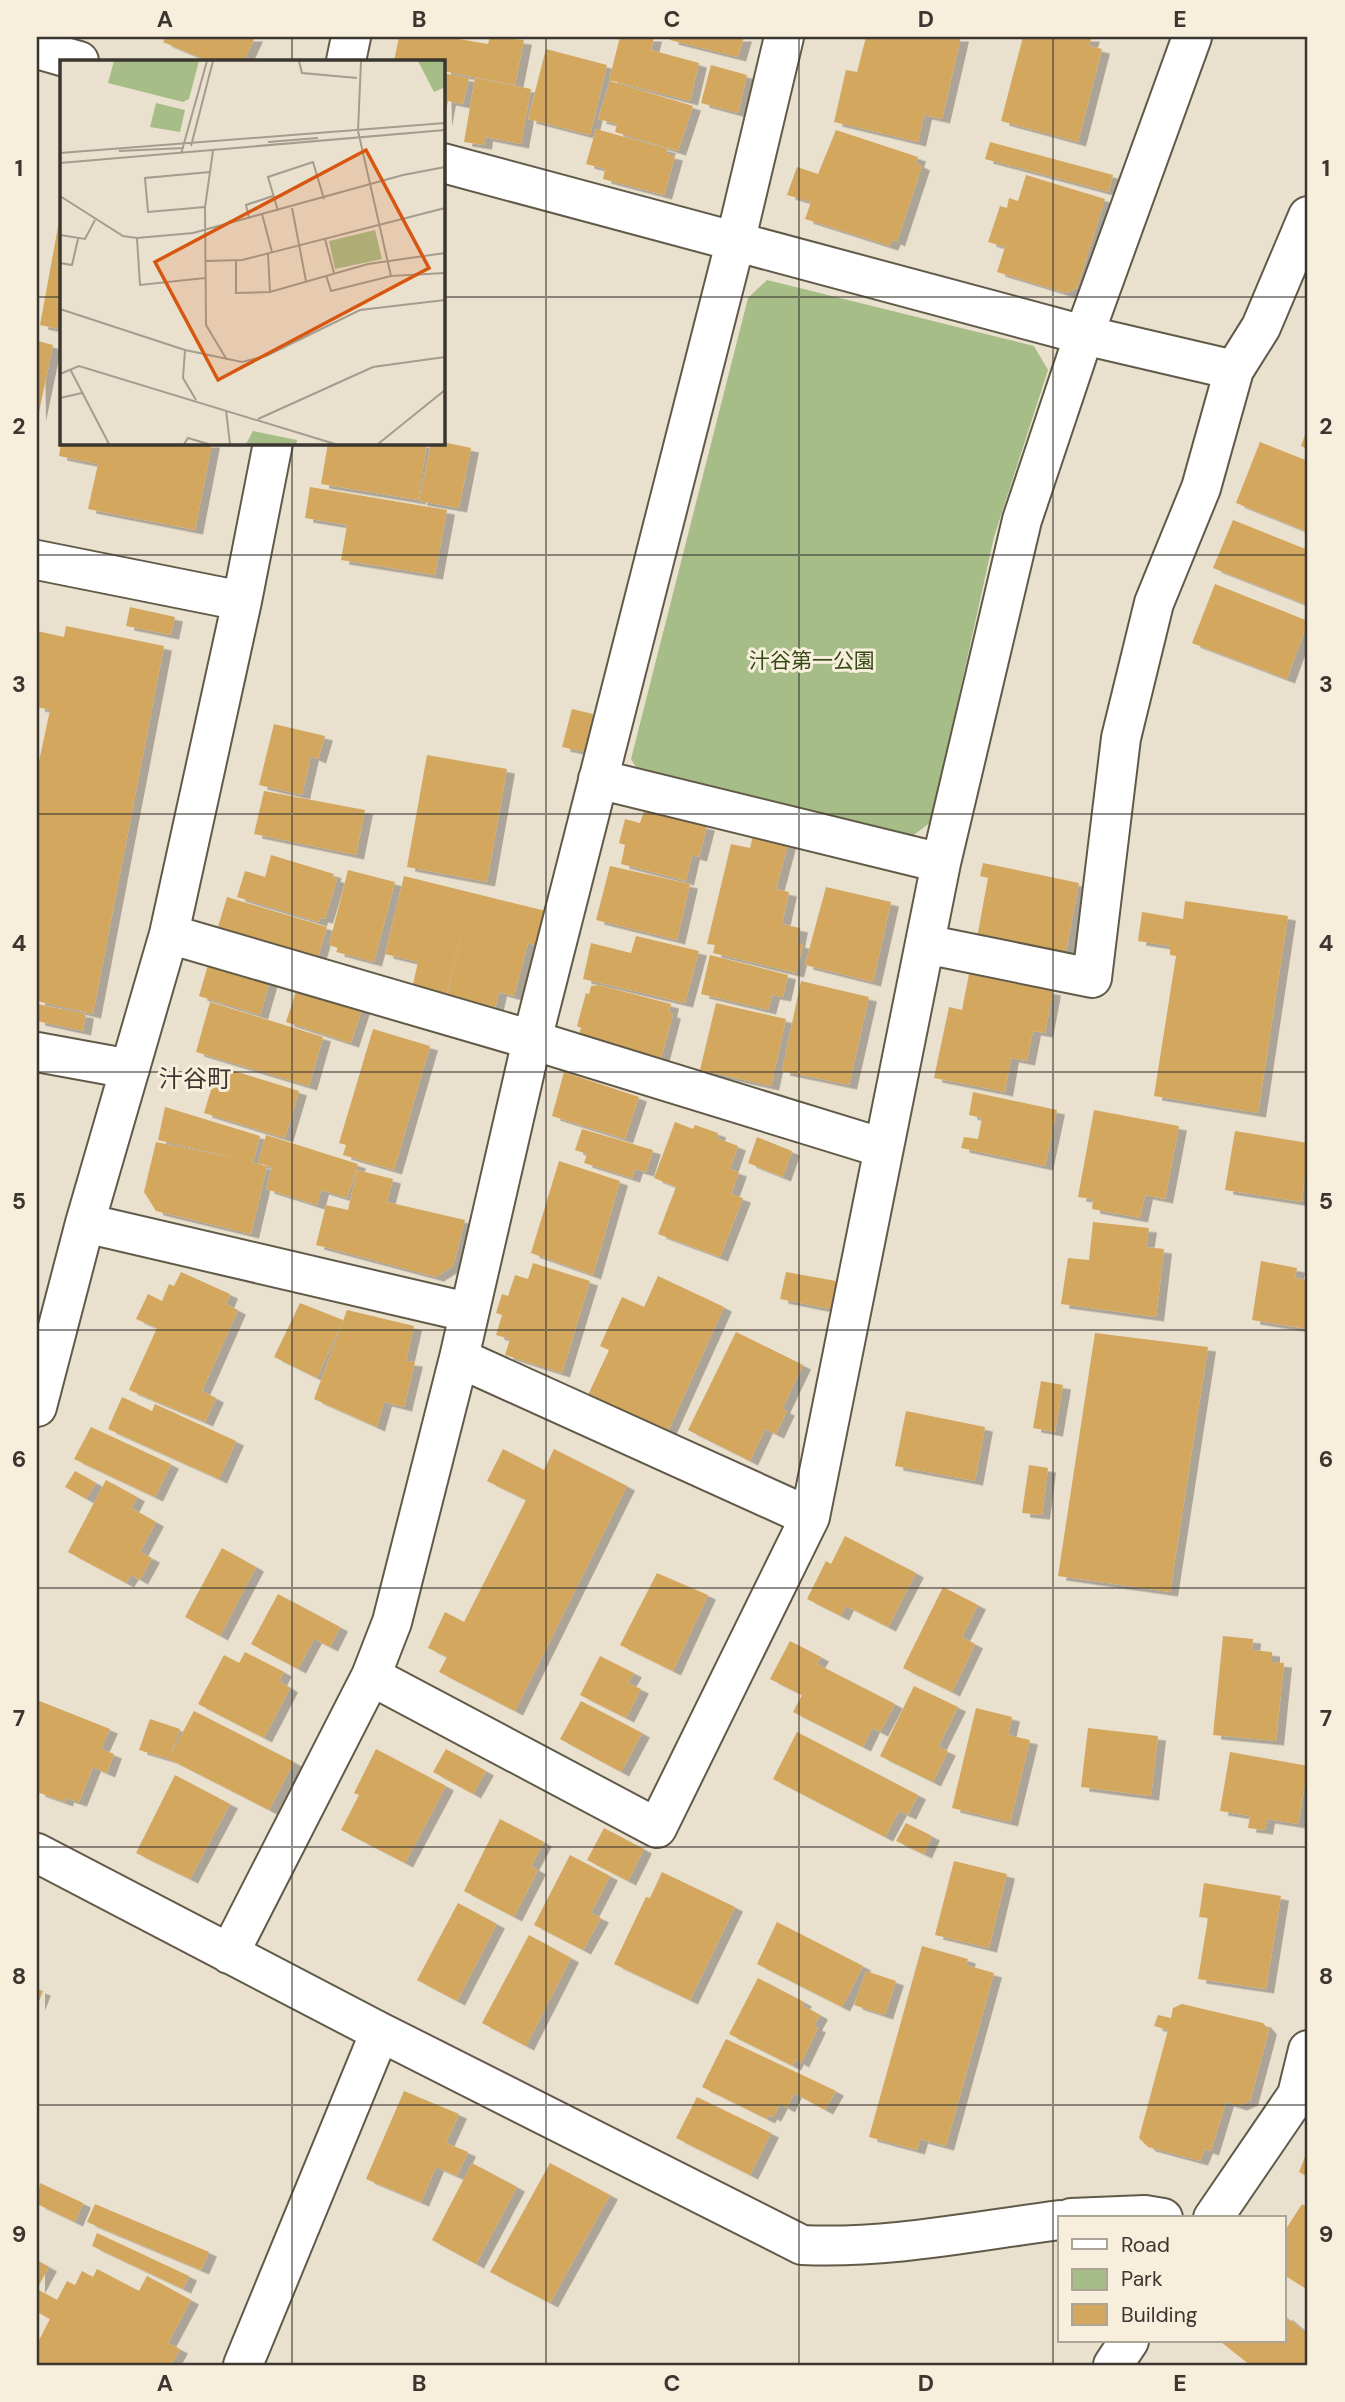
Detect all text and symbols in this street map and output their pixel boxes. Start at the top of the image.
text: A [157,4,173,34]
text: B [412,4,426,34]
text: C [664,4,680,34]
text: D [918,4,934,34]
text: E [1173,4,1187,34]
inset map [60,60,444,444]
text: 1 [15,153,23,183]
text: 1 [1322,153,1330,183]
text: 2 [12,411,26,441]
text: 2 [1319,411,1333,441]
park label: 汁谷第一公園 [749,647,875,675]
text: 3 [12,669,26,699]
text: 3 [1319,669,1333,699]
text: 4 [12,928,27,958]
text: 4 [1319,928,1334,958]
district label: 汁谷町 [159,1063,231,1094]
text: 5 [12,1186,26,1216]
text: 5 [1319,1186,1333,1216]
text: 6 [12,1444,26,1474]
text: 6 [1319,1444,1333,1474]
text: 7 [13,1703,25,1733]
text: 7 [1320,1703,1332,1733]
text: 8 [12,1961,26,1991]
text: 8 [1319,1961,1333,1991]
legend [1058,2216,1286,2342]
text: 9 [12,2219,26,2249]
text: 9 [1319,2219,1333,2249]
text: Road [1121,2231,1170,2259]
text: Park [1121,2265,1163,2293]
text: Building [1121,2301,1198,2329]
text: A [157,2368,173,2398]
text: B [412,2368,426,2398]
text: C [664,2368,680,2398]
text: D [918,2368,934,2398]
text: E [1173,2368,1187,2398]

